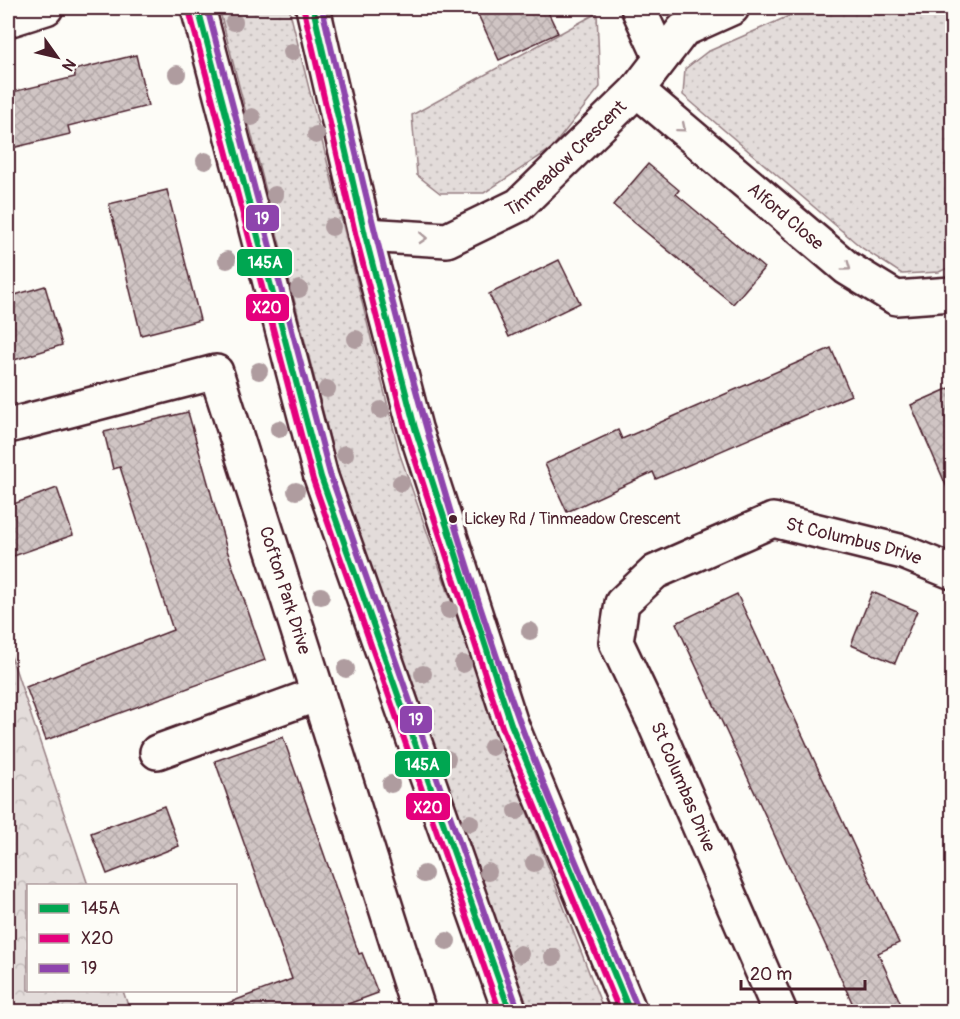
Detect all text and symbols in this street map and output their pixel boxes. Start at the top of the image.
north arrow [27,27,87,87]
text: N [57,55,80,75]
street label: Tinmeadow Crescent [501,95,632,221]
one-way arrow [675,121,686,132]
street label: Alford Close [743,177,829,255]
line badge: 19 [245,204,280,232]
text: 19 [255,209,269,229]
one-way arrow [419,232,428,245]
line badge: 145A [236,248,293,277]
text: 145A [248,253,283,273]
one-way arrow [840,260,851,271]
line badge: X20 [245,293,290,322]
text: X20 [253,298,282,318]
place label: Lickey Rd / Tinmeadow Crescent [464,509,681,529]
street label: St Columbus Drive [784,512,925,570]
marker: Lickey Rd / Tinmeadow Crescent [447,513,459,525]
street label: Cofton Park Drive [254,524,316,657]
line badge: 19 [399,705,433,734]
text: 19 [409,710,423,730]
street label: St Columbas Drive [645,719,721,855]
line badge: 145A [394,750,451,778]
text: 145A [405,755,440,775]
line badge: X20 [405,792,451,821]
text: X20 [414,798,443,818]
legend [27,884,237,992]
text: 145A [81,897,120,920]
text: X20 [81,927,114,950]
scale bar [741,953,866,991]
text: 19 [81,957,97,980]
text: 20 m [750,963,792,986]

